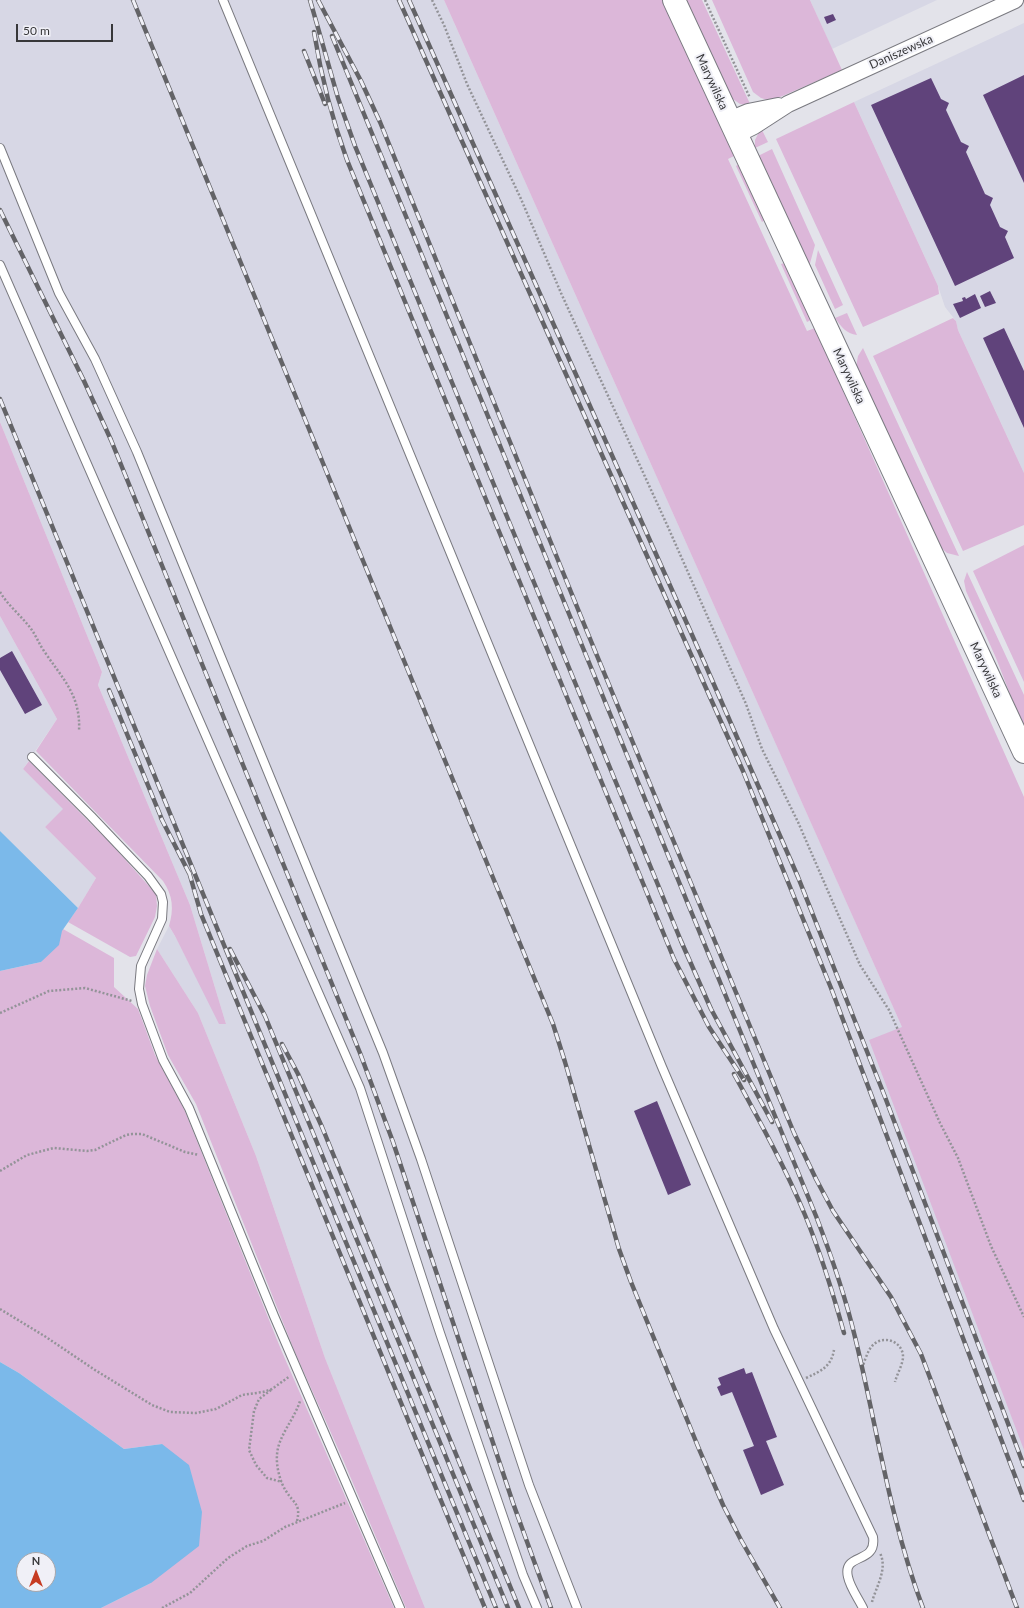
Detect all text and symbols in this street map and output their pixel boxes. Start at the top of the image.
scale bar [18,16,115,42]
text: 50 m [23,23,50,38]
street label: Daniszewska [867,32,935,72]
street label: Marywilska [693,52,731,112]
street label: Marywilska [830,346,868,406]
street label: Marywilska [967,640,1005,700]
north arrow [16,1552,56,1592]
text: N [32,1554,40,1567]

